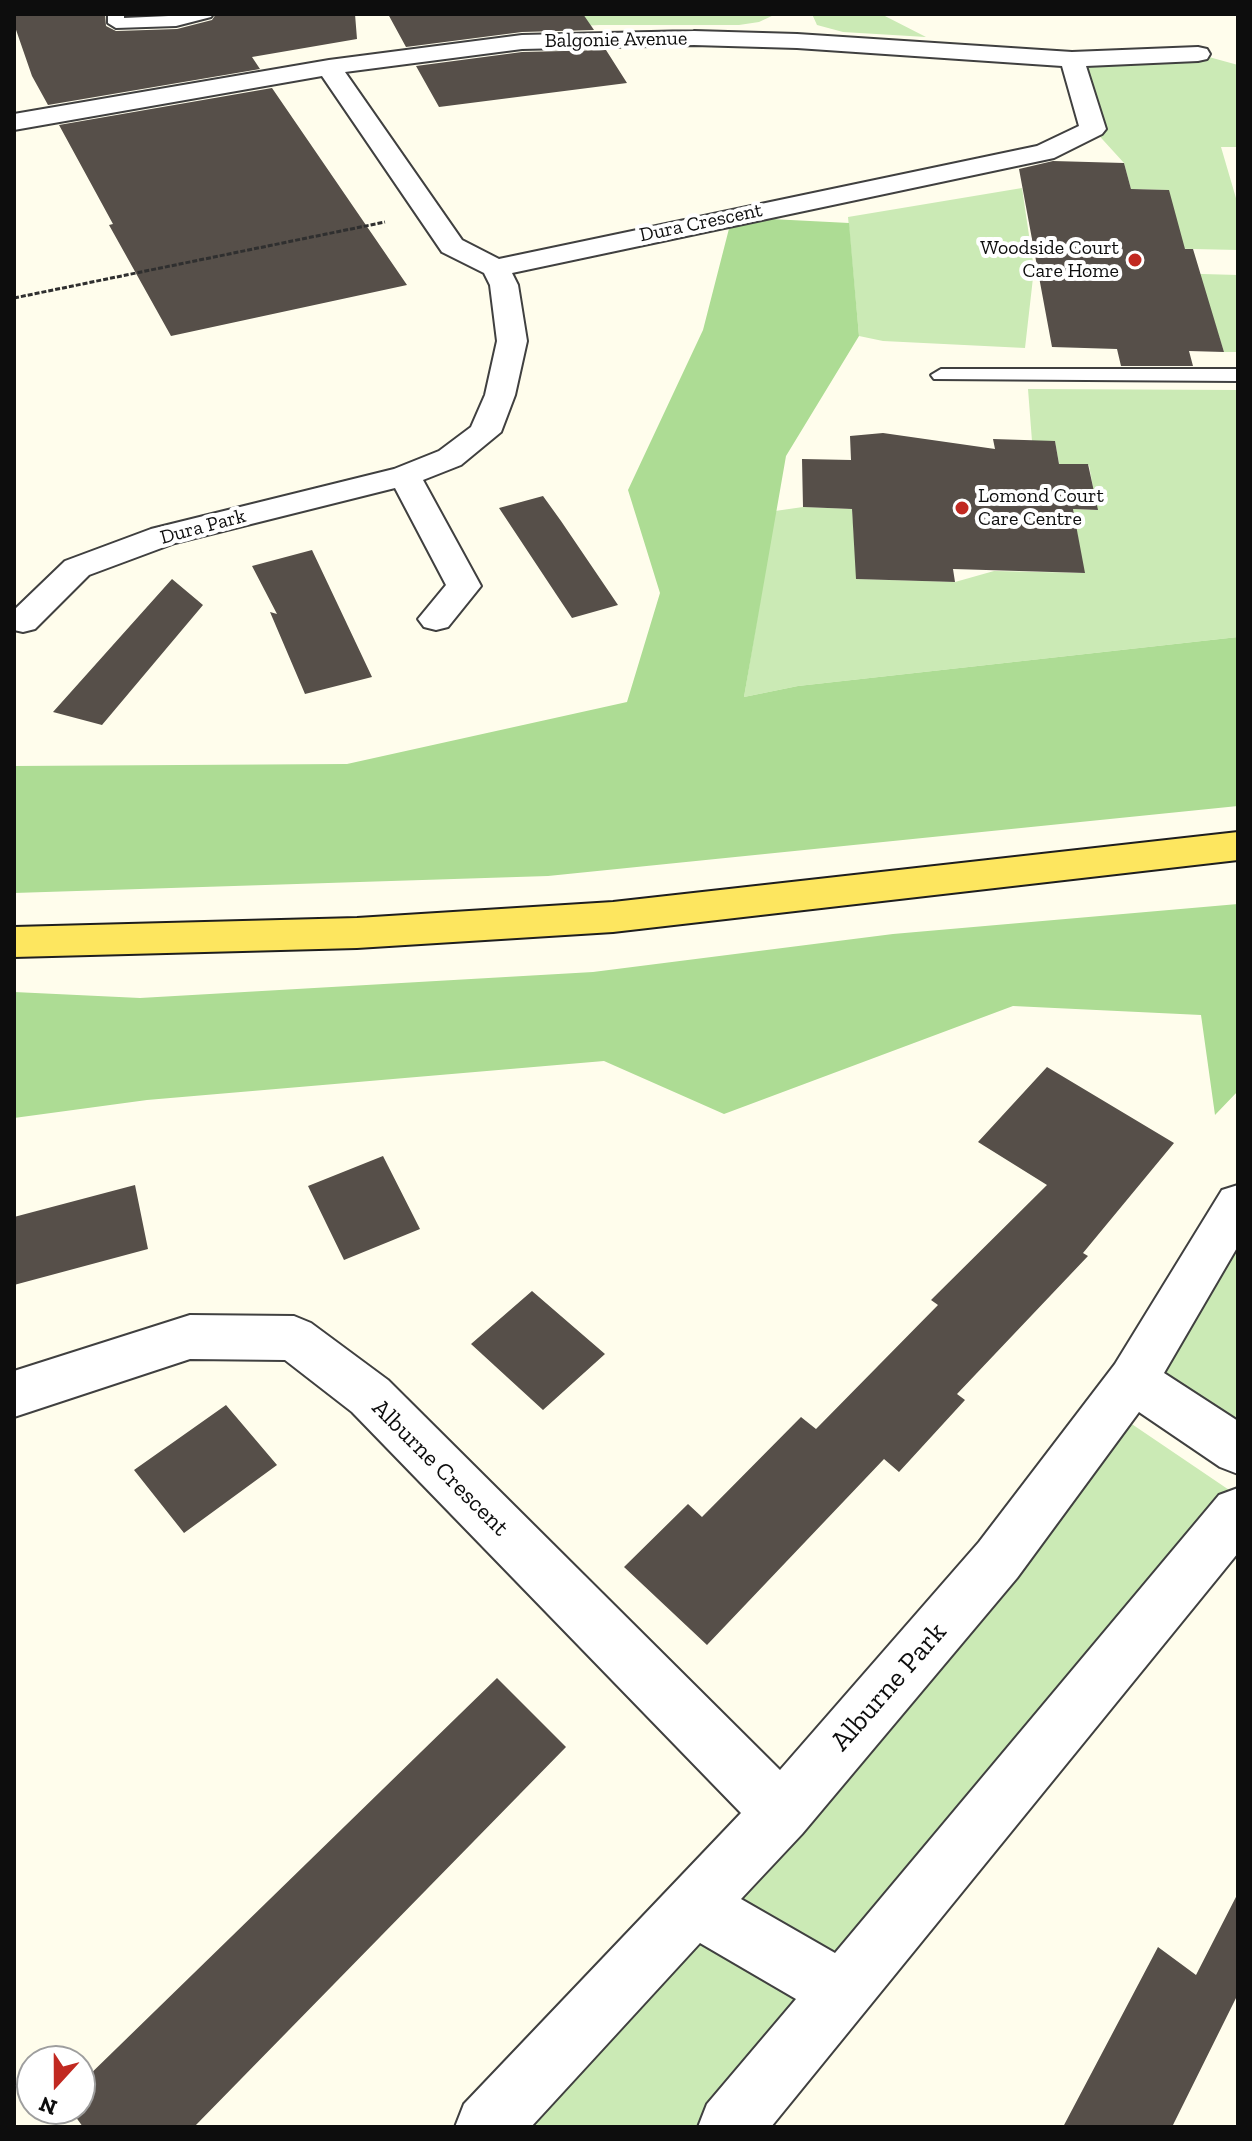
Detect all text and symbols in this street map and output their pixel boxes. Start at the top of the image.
street label: Balgonie Avenue [544,27,688,53]
street label: Dura Crescent [637,198,765,248]
place label: Woodside Court Care Home [980,236,1119,283]
marker: Woodside Court Care Home [1126,251,1144,269]
place label: Lomond Court Care Centre [978,484,1104,531]
marker: Lomond Court Care Centre [953,499,971,517]
street label: Dura Park [158,504,248,550]
street label: Alburne Crescent [366,1394,514,1542]
street label: Alburne Park [824,1616,954,1758]
north arrow [16,2045,96,2125]
text: N [35,2090,61,2122]

